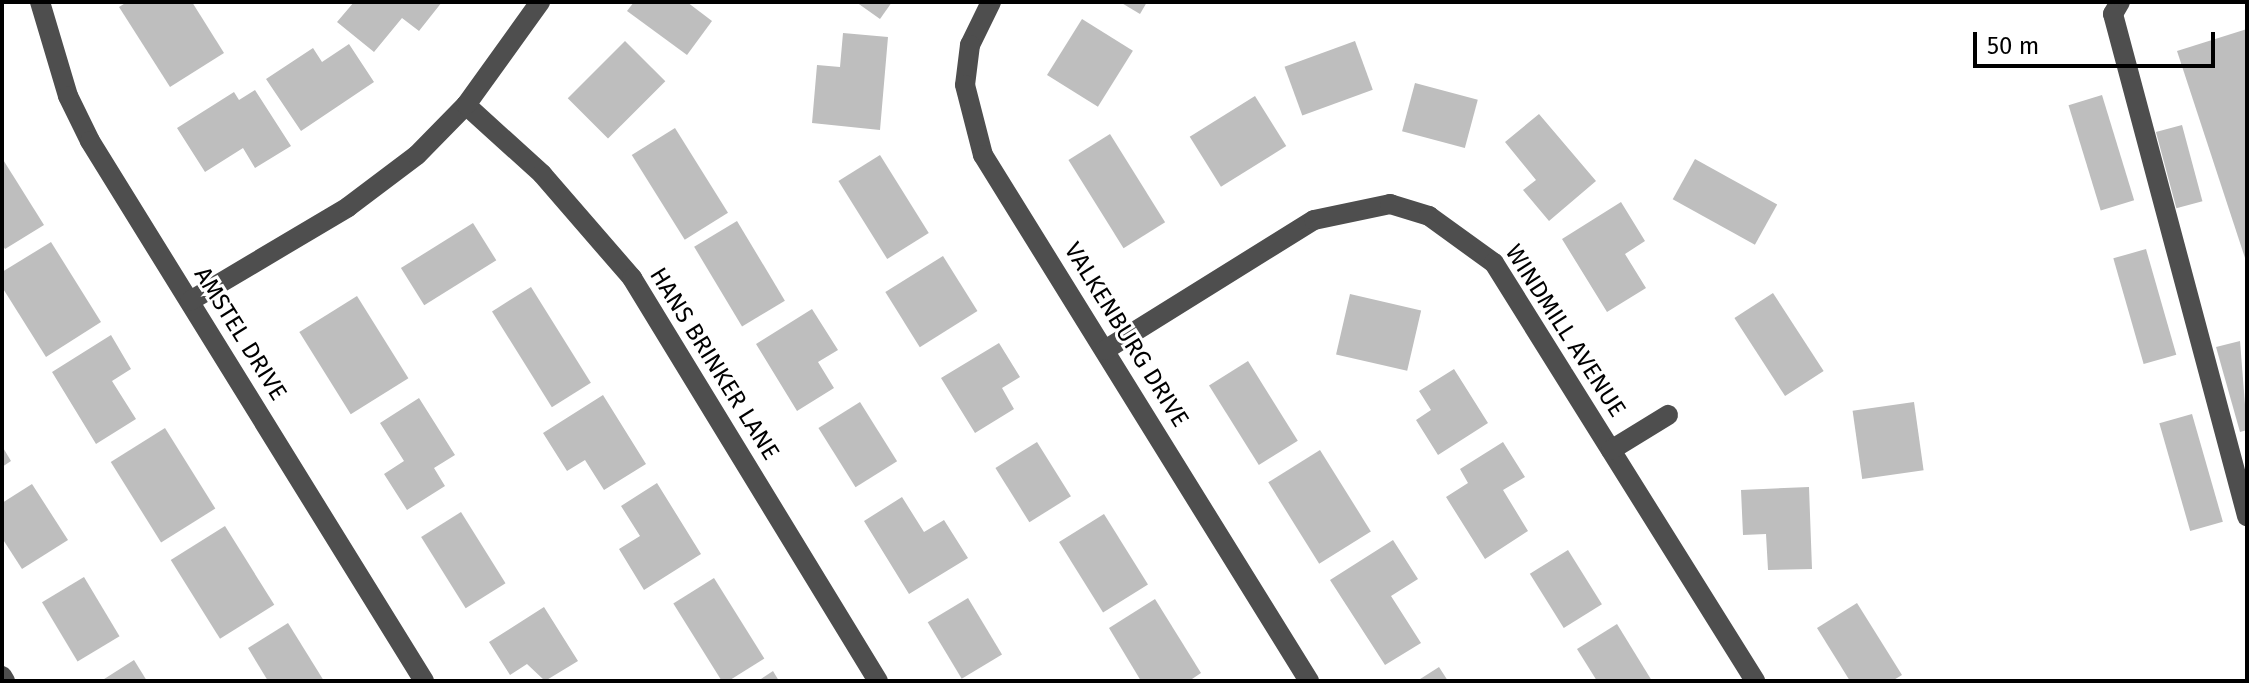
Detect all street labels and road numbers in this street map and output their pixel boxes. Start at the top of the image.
street label: VALKENBURG DRIVE [1058,238,1194,432]
street label: WINDMILL AVENUE [1499,240,1631,422]
street label: AMSTEL DRIVE [188,262,292,406]
street label: HANS BRINKER LANE [643,263,785,465]

